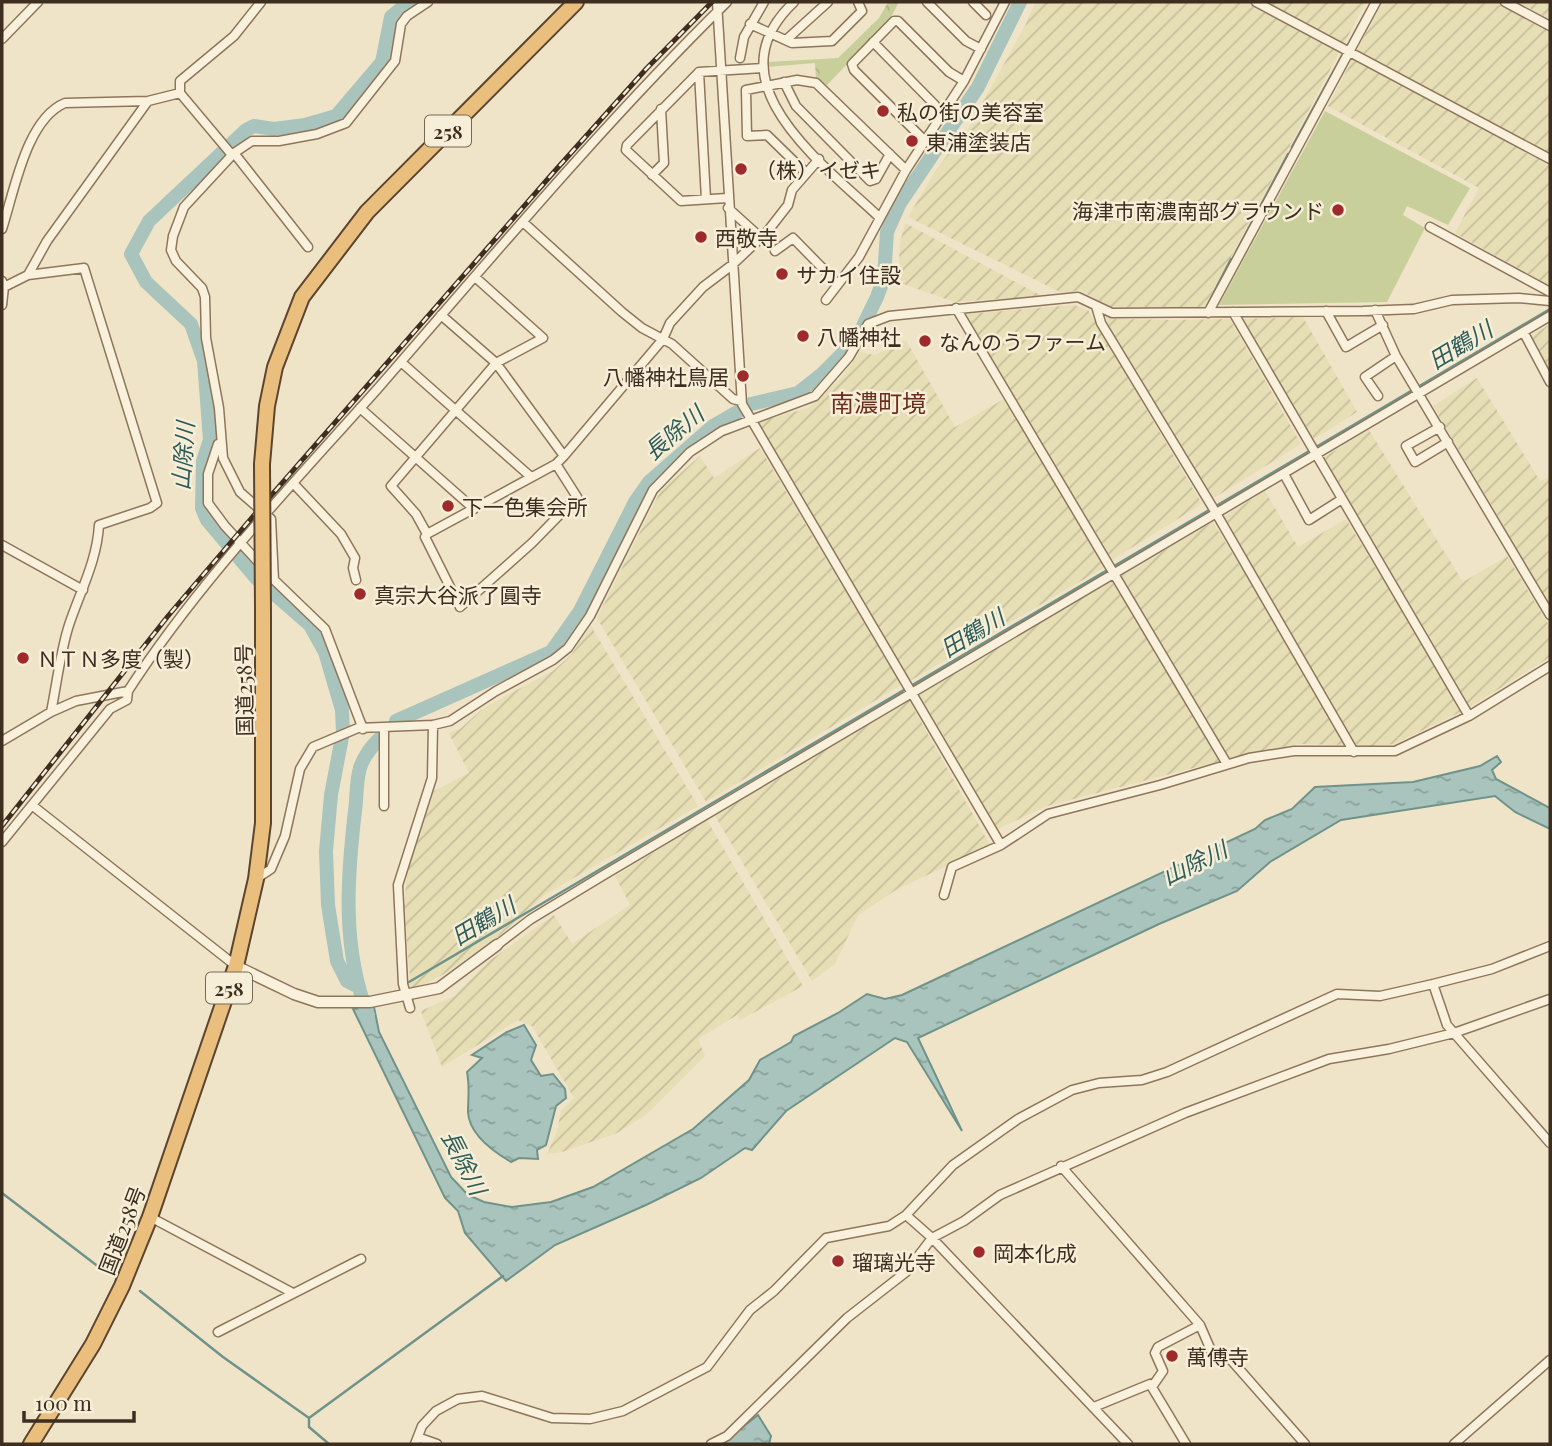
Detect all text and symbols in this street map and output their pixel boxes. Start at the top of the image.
place label: 私の街の美容室 [897,97,1044,125]
marker: 私の街の美容室 [875,103,891,119]
road number: 258 [425,116,471,146]
place label: 東浦塗装店 [926,127,1031,155]
marker: 東浦塗装店 [904,133,920,149]
place label: （株）イゼキ [755,155,881,183]
marker: （株）イゼキ [733,161,749,177]
place label: 海津市南濃南部グラウンド [1072,196,1324,224]
marker: 海津市南濃南部グラウンド [1330,202,1346,218]
place label: 西敬寺 [715,223,778,251]
marker: 西敬寺 [693,229,709,245]
place label: サカイ住設 [796,260,901,288]
marker: サカイ住設 [774,266,790,282]
water label: 田鶴川 [1422,311,1500,375]
place label: 八幡神社 [817,322,901,350]
place label: なんのうファーム [939,327,1106,355]
marker: 八幡神社 [795,328,811,344]
marker: なんのうファーム [917,333,933,349]
place label: 八幡神社鳥居 [603,362,729,390]
marker: 八幡神社鳥居 [735,368,751,384]
district label: 南濃町境 [830,386,926,418]
water label: 長除川 [637,396,712,466]
water label: 山除川 [164,418,200,491]
place label: 下一色集会所 [462,492,588,520]
marker: 下一色集会所 [440,498,456,514]
place label: 真宗大谷派了圓寺 [374,580,542,608]
marker: 真宗大谷派了圓寺 [352,586,368,602]
water label: 田鶴川 [934,599,1012,663]
street label: 国道258号 [228,643,258,737]
place label: ＮＴＮ多度（製） [37,644,205,672]
marker: ＮＴＮ多度（製） [15,650,31,666]
water label: 山除川 [1156,832,1234,891]
water label: 田鶴川 [445,887,523,951]
road number: 258 [206,972,252,1004]
water label: 長除川 [436,1124,496,1202]
street label: 国道258号 [91,1182,151,1278]
place label: 岡本化成 [993,1238,1077,1266]
marker: 岡本化成 [971,1244,987,1260]
place label: 瑠璃光寺 [852,1247,936,1275]
marker: 瑠璃光寺 [830,1253,846,1269]
place label: 萬傅寺 [1186,1342,1249,1370]
marker: 萬傅寺 [1164,1348,1180,1364]
scale bar [24,1380,135,1424]
text: 100 m [35,1388,92,1416]

